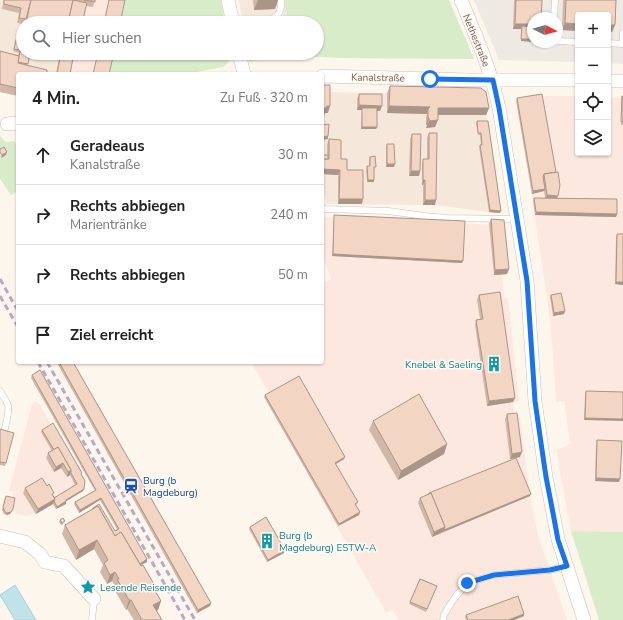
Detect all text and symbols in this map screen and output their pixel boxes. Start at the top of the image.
street label: Nethestraße [459,12,493,69]
north arrow [527,12,563,48]
map controls [575,12,611,156]
button: + [575,12,611,48]
search box [16,16,324,60]
icon: search [30,27,52,49]
text: Hier suchen [62,28,142,48]
button: − [575,48,611,84]
route start [421,70,439,88]
street label: Kanalstraße [351,71,405,85]
button: locate [575,84,611,120]
text: 4 Min. [32,87,80,110]
text: Zu Fuß · 320 m [220,89,308,107]
button: layers [575,120,611,156]
text: Geradeaus [70,136,145,156]
icon: ahead [32,144,54,166]
text: 30 m [278,146,308,164]
text: Kanalstraße [70,156,140,174]
text: Rechts abbiegen [70,196,185,216]
icon: right [32,204,54,226]
text: 240 m [270,206,308,224]
text: Marientränke [70,216,147,234]
icon: right [32,264,54,286]
text: Rechts abbiegen [70,265,185,285]
text: 50 m [278,266,308,284]
icon: arrive [32,324,54,346]
text: Ziel erreicht [70,325,153,345]
building icon: Knebel & Saeling [485,355,503,373]
place label: Knebel & Saeling [405,358,482,372]
place label: Burg (b Magdeburg) [143,474,198,500]
station icon: Burg (b Magdeburg) [122,477,140,495]
place label: Burg (b Magdeburg) ESTW-A [279,529,377,555]
building icon: Burg (b Magdeburg) ESTW-A [258,532,276,550]
route end [458,574,476,592]
place icon: Lesende Reisende [79,578,97,596]
place label: Lesende Reisende [100,581,181,595]

